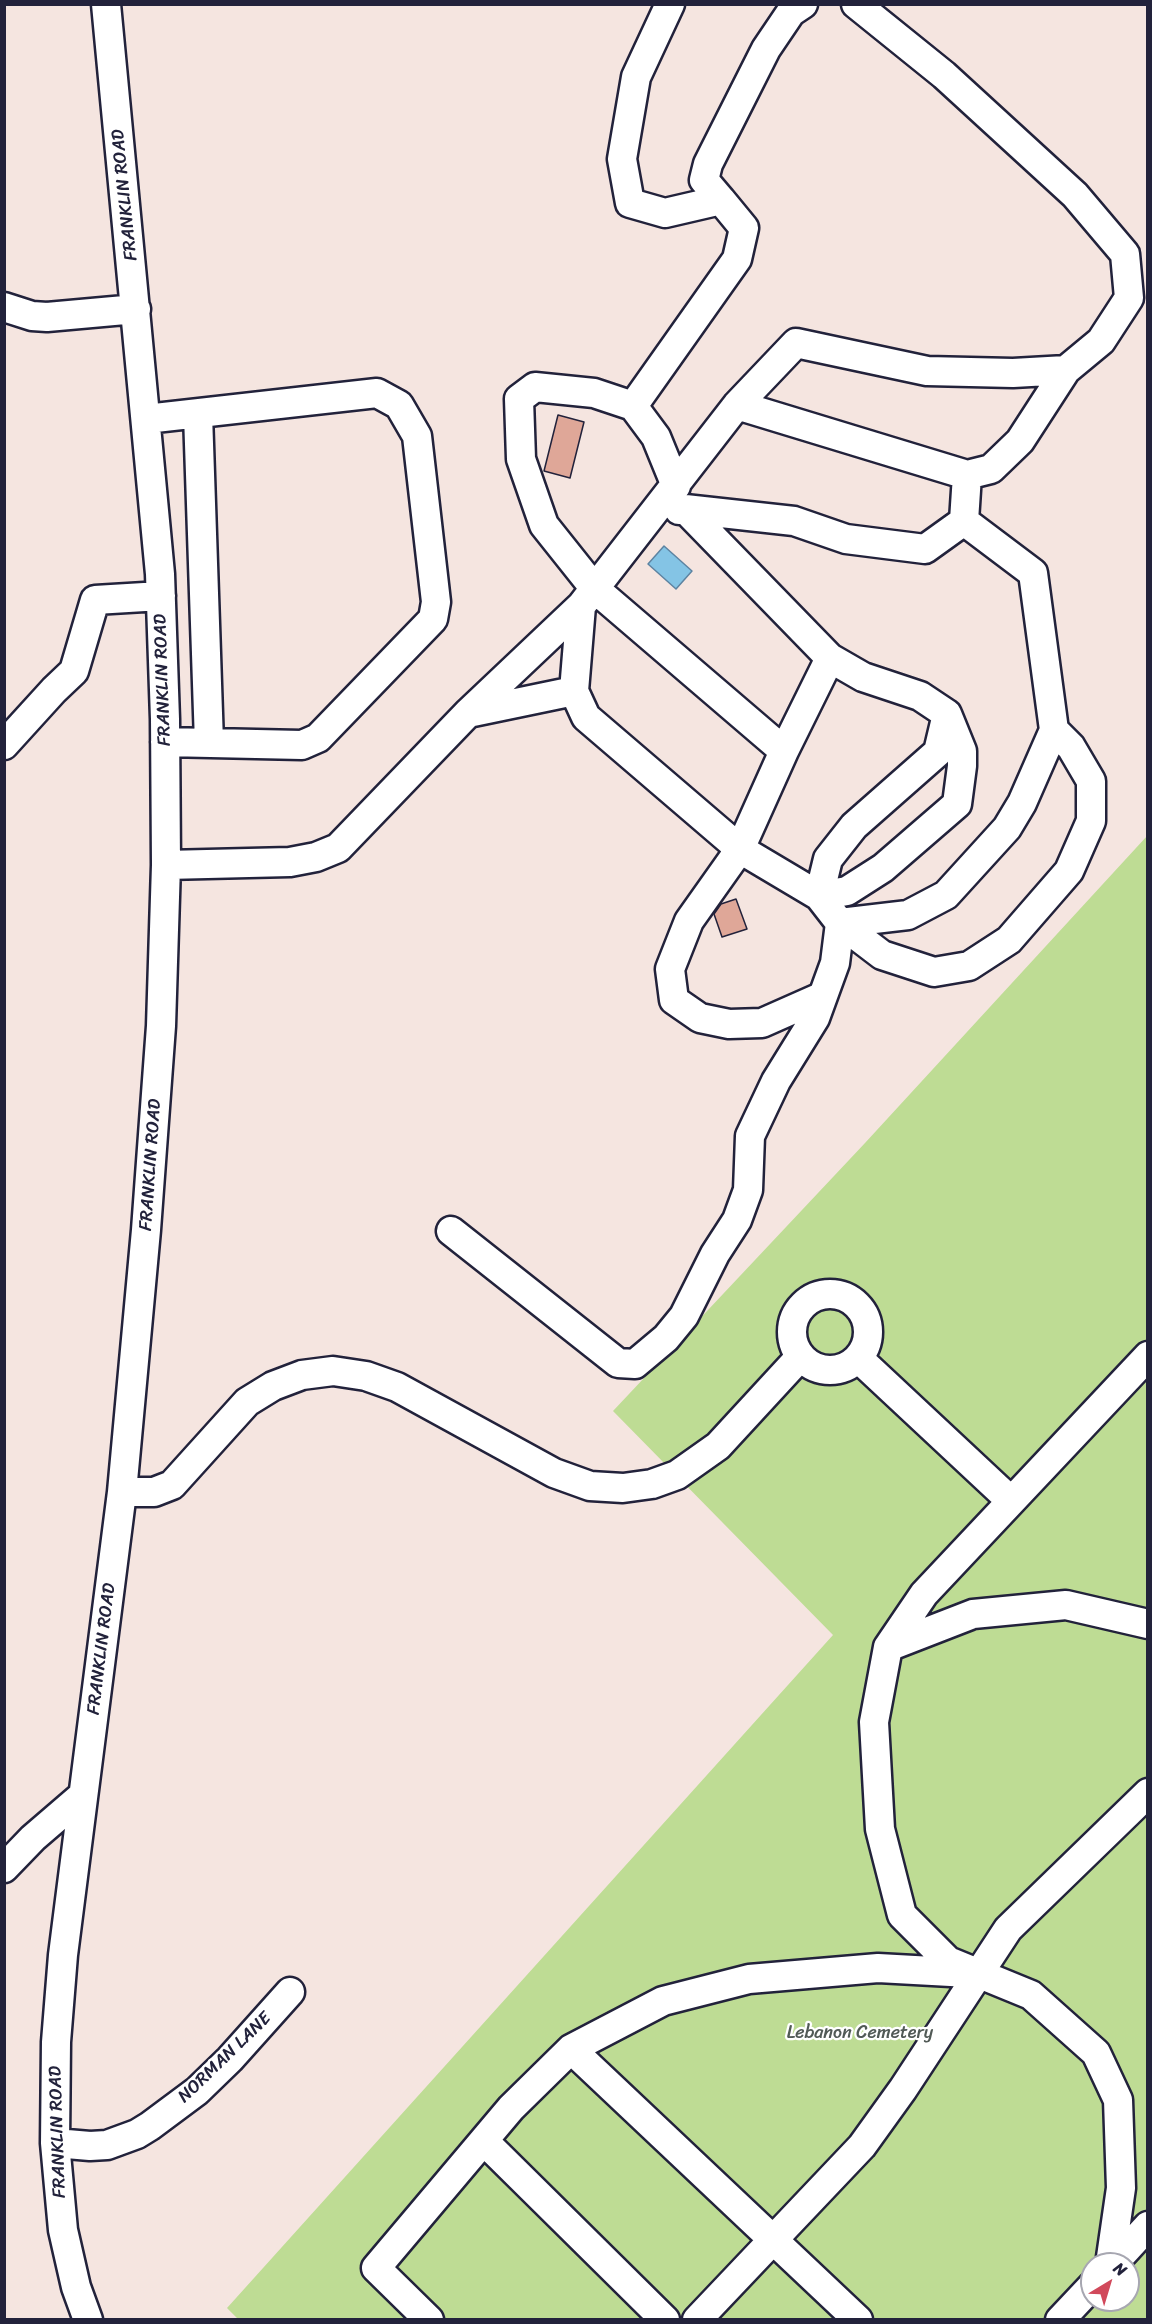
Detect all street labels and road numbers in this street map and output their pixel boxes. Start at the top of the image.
street label: FRANKLIN ROAD [107,128,143,262]
street label: FRANKLIN ROAD [150,613,176,747]
street label: FRANKLIN ROAD [136,1098,166,1232]
street label: FRANKLIN ROAD [83,1582,121,1716]
street label: NORMAN LANE [174,2008,276,2108]
street label: FRANKLIN ROAD [45,2065,71,2199]

